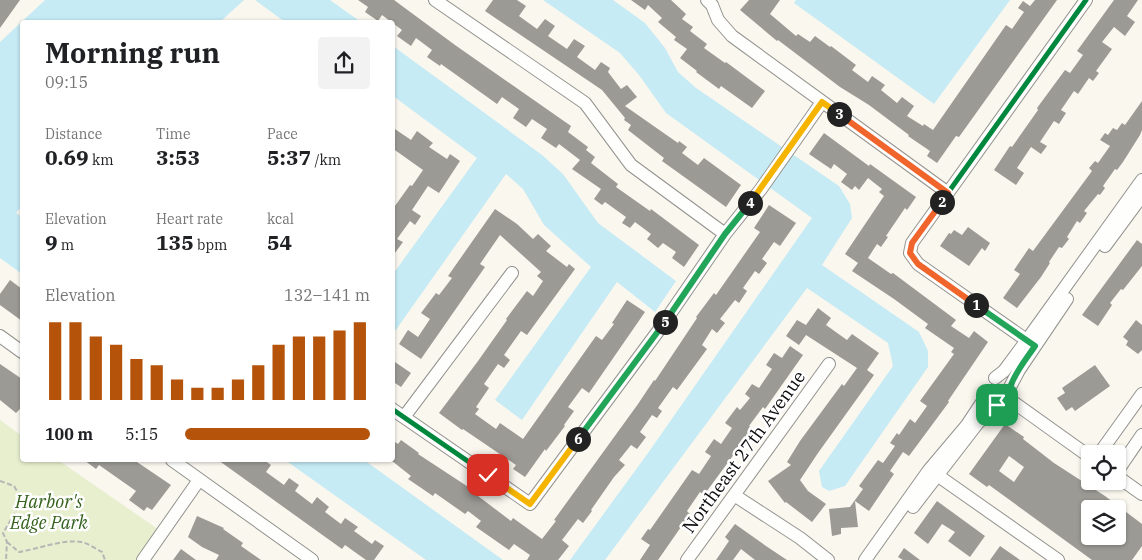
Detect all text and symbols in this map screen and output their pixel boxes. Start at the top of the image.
text: Morning run [45,34,220,71]
button: share [318,37,370,89]
text: 09:15 [45,72,88,92]
pin: 3 [826,102,852,126]
text: 3 [835,105,844,123]
text: Distance [45,125,102,143]
text: Time [156,125,190,143]
text: Pace [267,125,298,143]
text: 0.69 [45,143,89,171]
text: 3:53 [156,143,200,171]
text: 5:37 [267,143,311,171]
text: km [89,151,114,169]
text: /km [311,151,341,169]
pin: 4 [738,190,762,216]
pin: 2 [930,190,954,214]
text: 2 [938,193,947,211]
text: 4 [746,194,755,212]
text: Elevation [45,210,107,228]
text: Heart rate [156,210,223,228]
text: kcal [267,210,294,228]
text: 9 [45,228,58,256]
text: 135 [156,228,194,256]
text: 54 [267,228,292,256]
text: m [58,236,74,254]
text: bpm [194,236,227,254]
text: Elevation [45,285,115,305]
text: 132–141 m [284,285,370,305]
pin: 1 [964,292,988,318]
text: 1 [972,296,981,314]
pin: 5 [652,310,678,334]
text: 5 [661,313,670,331]
street label: Northeast 27th Avenue [677,366,810,537]
pin [976,384,1018,426]
icon: arrive [983,391,1011,419]
text: 100 m [45,424,93,444]
text: 5:15 [125,424,158,444]
pin: 6 [566,426,590,452]
text: 6 [574,430,583,448]
map controls [1081,445,1126,545]
button: locate [1081,445,1126,490]
pin [467,454,509,496]
icon: check [474,461,502,489]
park label: Harbor's Edge Park [9,490,88,534]
button: layers [1081,500,1126,545]

